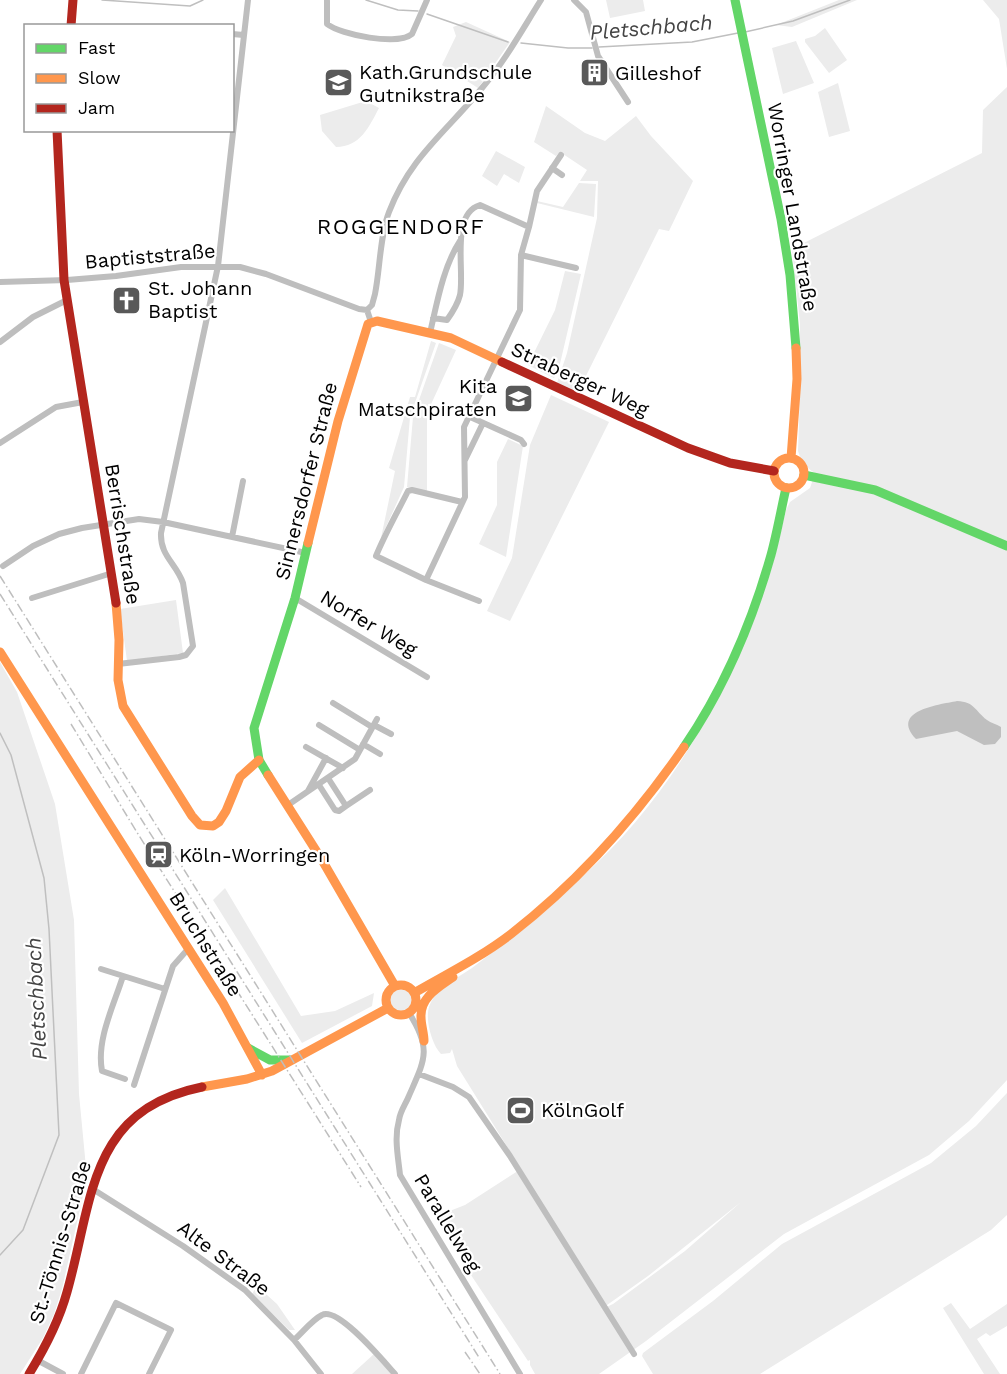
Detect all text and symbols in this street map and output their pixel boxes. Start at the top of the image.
water label: Pletschbach [589,9,713,45]
legend [24,24,234,132]
text: Fast [78,37,116,58]
building icon: Gilleshof [578,57,610,89]
place label: Kath.Grundschule Gutnikstraße [359,60,532,107]
place label: Gilleshof [615,61,701,85]
text: Slow [78,67,121,88]
school or university icon: Kath.Grundschule Gutnikstraße [322,67,354,99]
text: Jam [78,97,115,118]
street label: Worringer Landstraße [763,101,823,313]
district label: ROGGENDORF [317,214,485,239]
street label: Baptiststraße [84,238,216,274]
place label: St. Johann Baptist [148,276,252,323]
church icon: St. Johann Baptist [111,284,143,316]
street label: Straberger Weg [507,337,653,422]
place label: Kita Matschpiraten [358,374,497,421]
street label: Sinnersdorfer Straße [270,379,342,583]
school or university icon: Kita Matschpiraten [502,382,534,414]
street label: Berrischstraße [100,462,146,606]
street label: Norfer Weg [316,585,422,661]
station icon: Köln-Worringen [142,839,174,871]
place label: Köln-Worringen [179,843,330,867]
street label: Bruchstraße [164,887,248,1001]
water label: Pletschbach [20,937,52,1061]
sports icon: KölnGolf [504,1094,536,1126]
place label: KölnGolf [541,1098,624,1122]
street label: St.-Tönnis-Straße [24,1157,96,1327]
street label: Parallelweg [409,1169,487,1277]
street label: Alte Straße [173,1215,275,1301]

